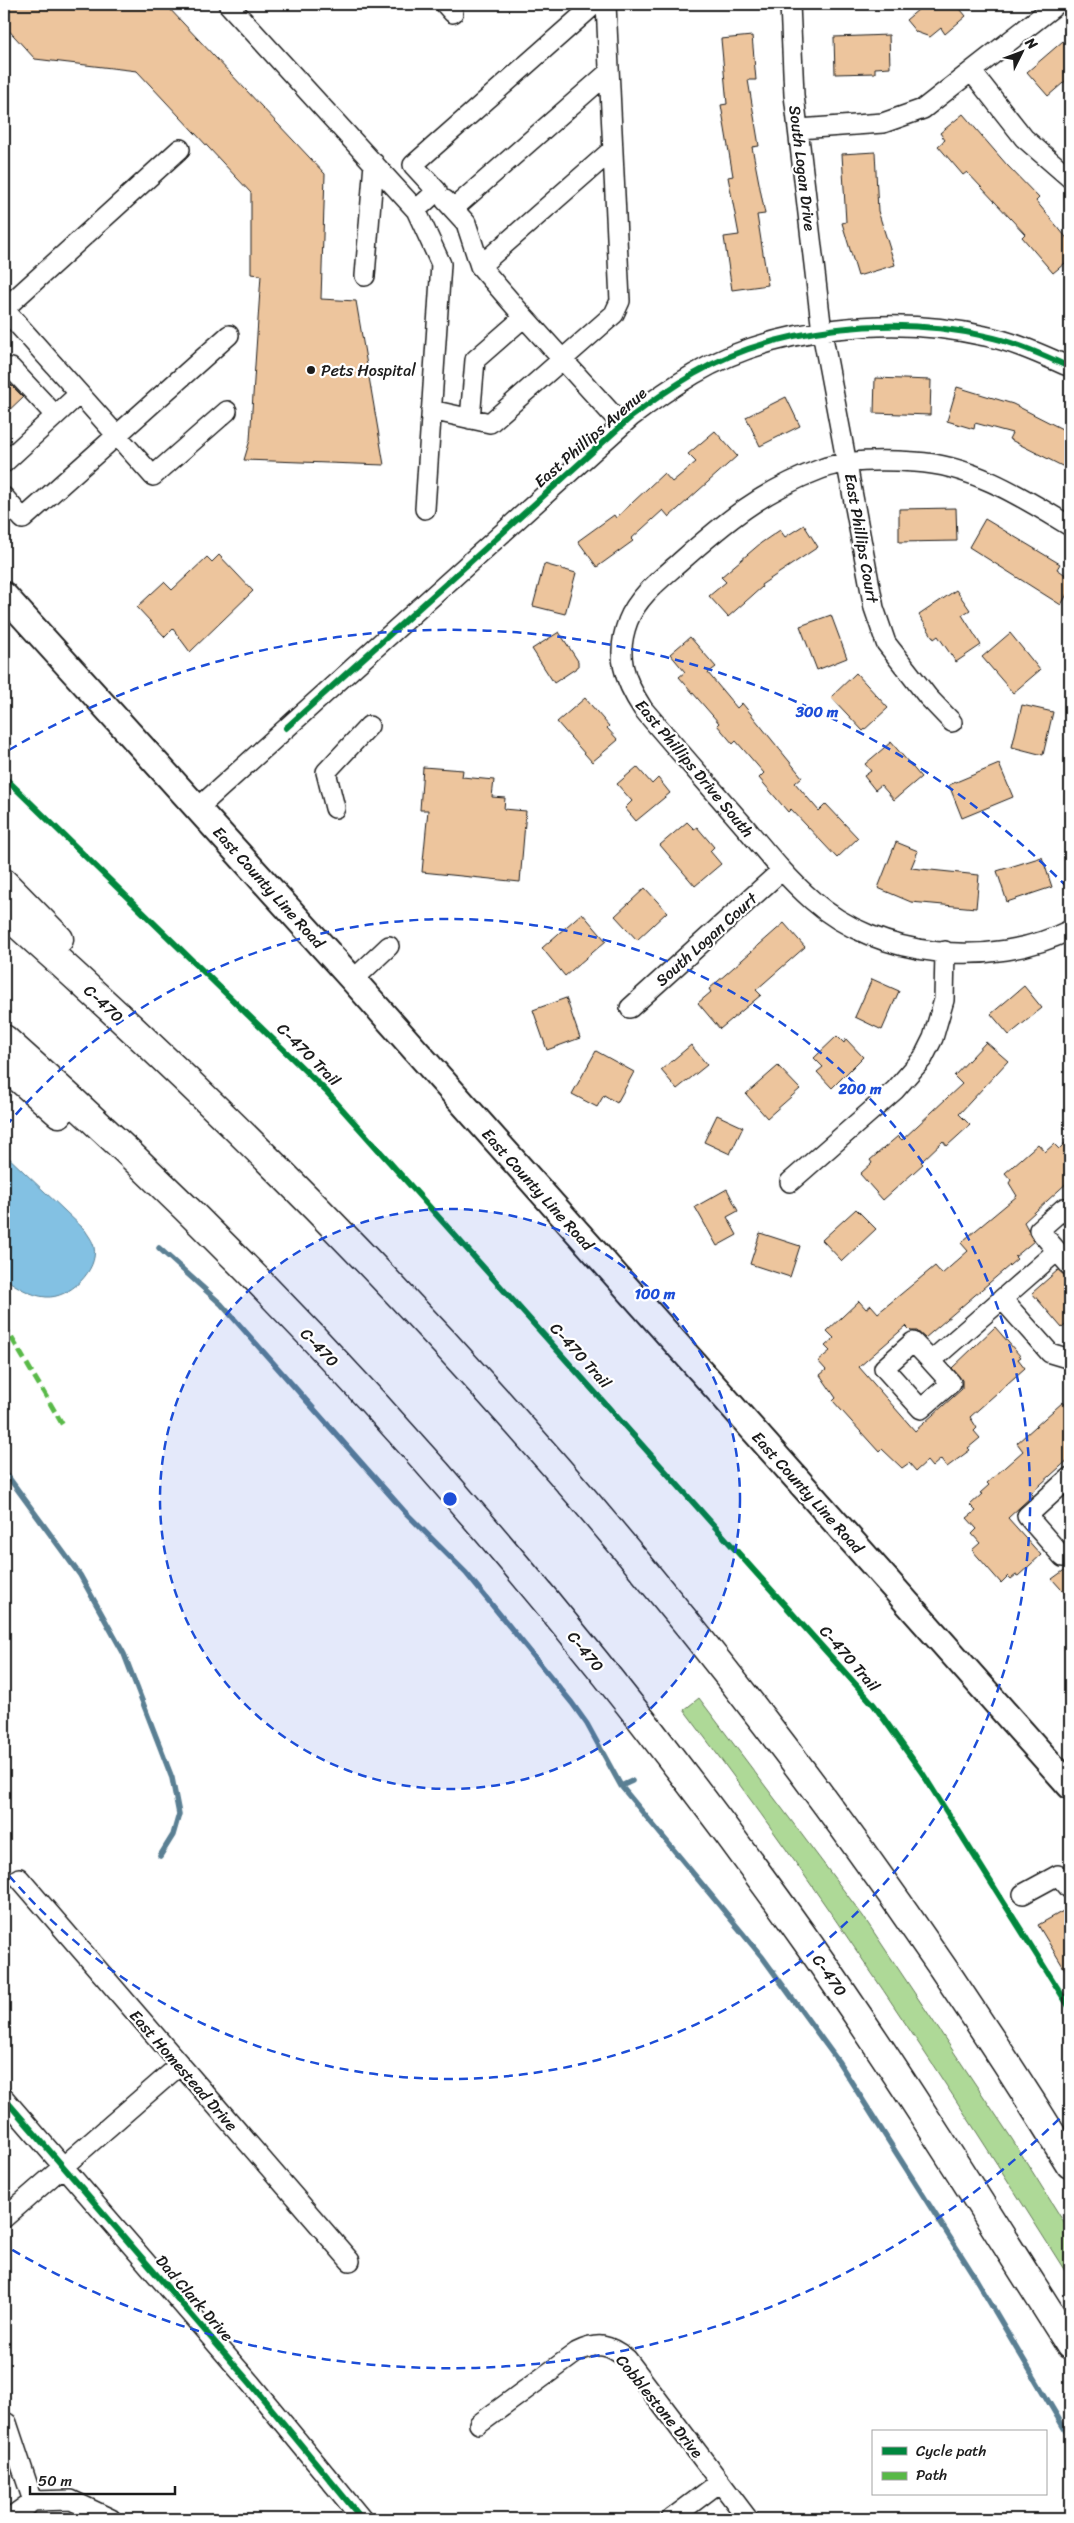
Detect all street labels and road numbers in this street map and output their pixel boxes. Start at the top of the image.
street label: South Logan Drive [780,104,825,233]
street label: East Phillips Avenue [527,379,654,495]
street label: East Phillips Court [836,471,887,606]
street label: East Phillips Drive South [628,692,762,844]
street label: East County Line Road [205,819,333,957]
street label: South Logan Court [648,885,765,994]
street label: C-470 [77,977,131,1030]
street label: C-470 Trail [270,1015,348,1094]
street label: East County Line Road [474,1121,602,1259]
street label: C-470 Trail [543,1315,619,1396]
street label: C-470 [293,1320,346,1374]
street label: East County Line Road [744,1424,872,1562]
street label: C-470 Trail [812,1618,888,1699]
street label: C-470 [560,1624,612,1679]
street label: C-470 [804,1948,855,2003]
street label: East Homestead Drive [122,2003,245,2138]
street label: Dad Clark Drive [148,2248,241,2349]
street label: Cobblestone Drive [608,2348,711,2465]

